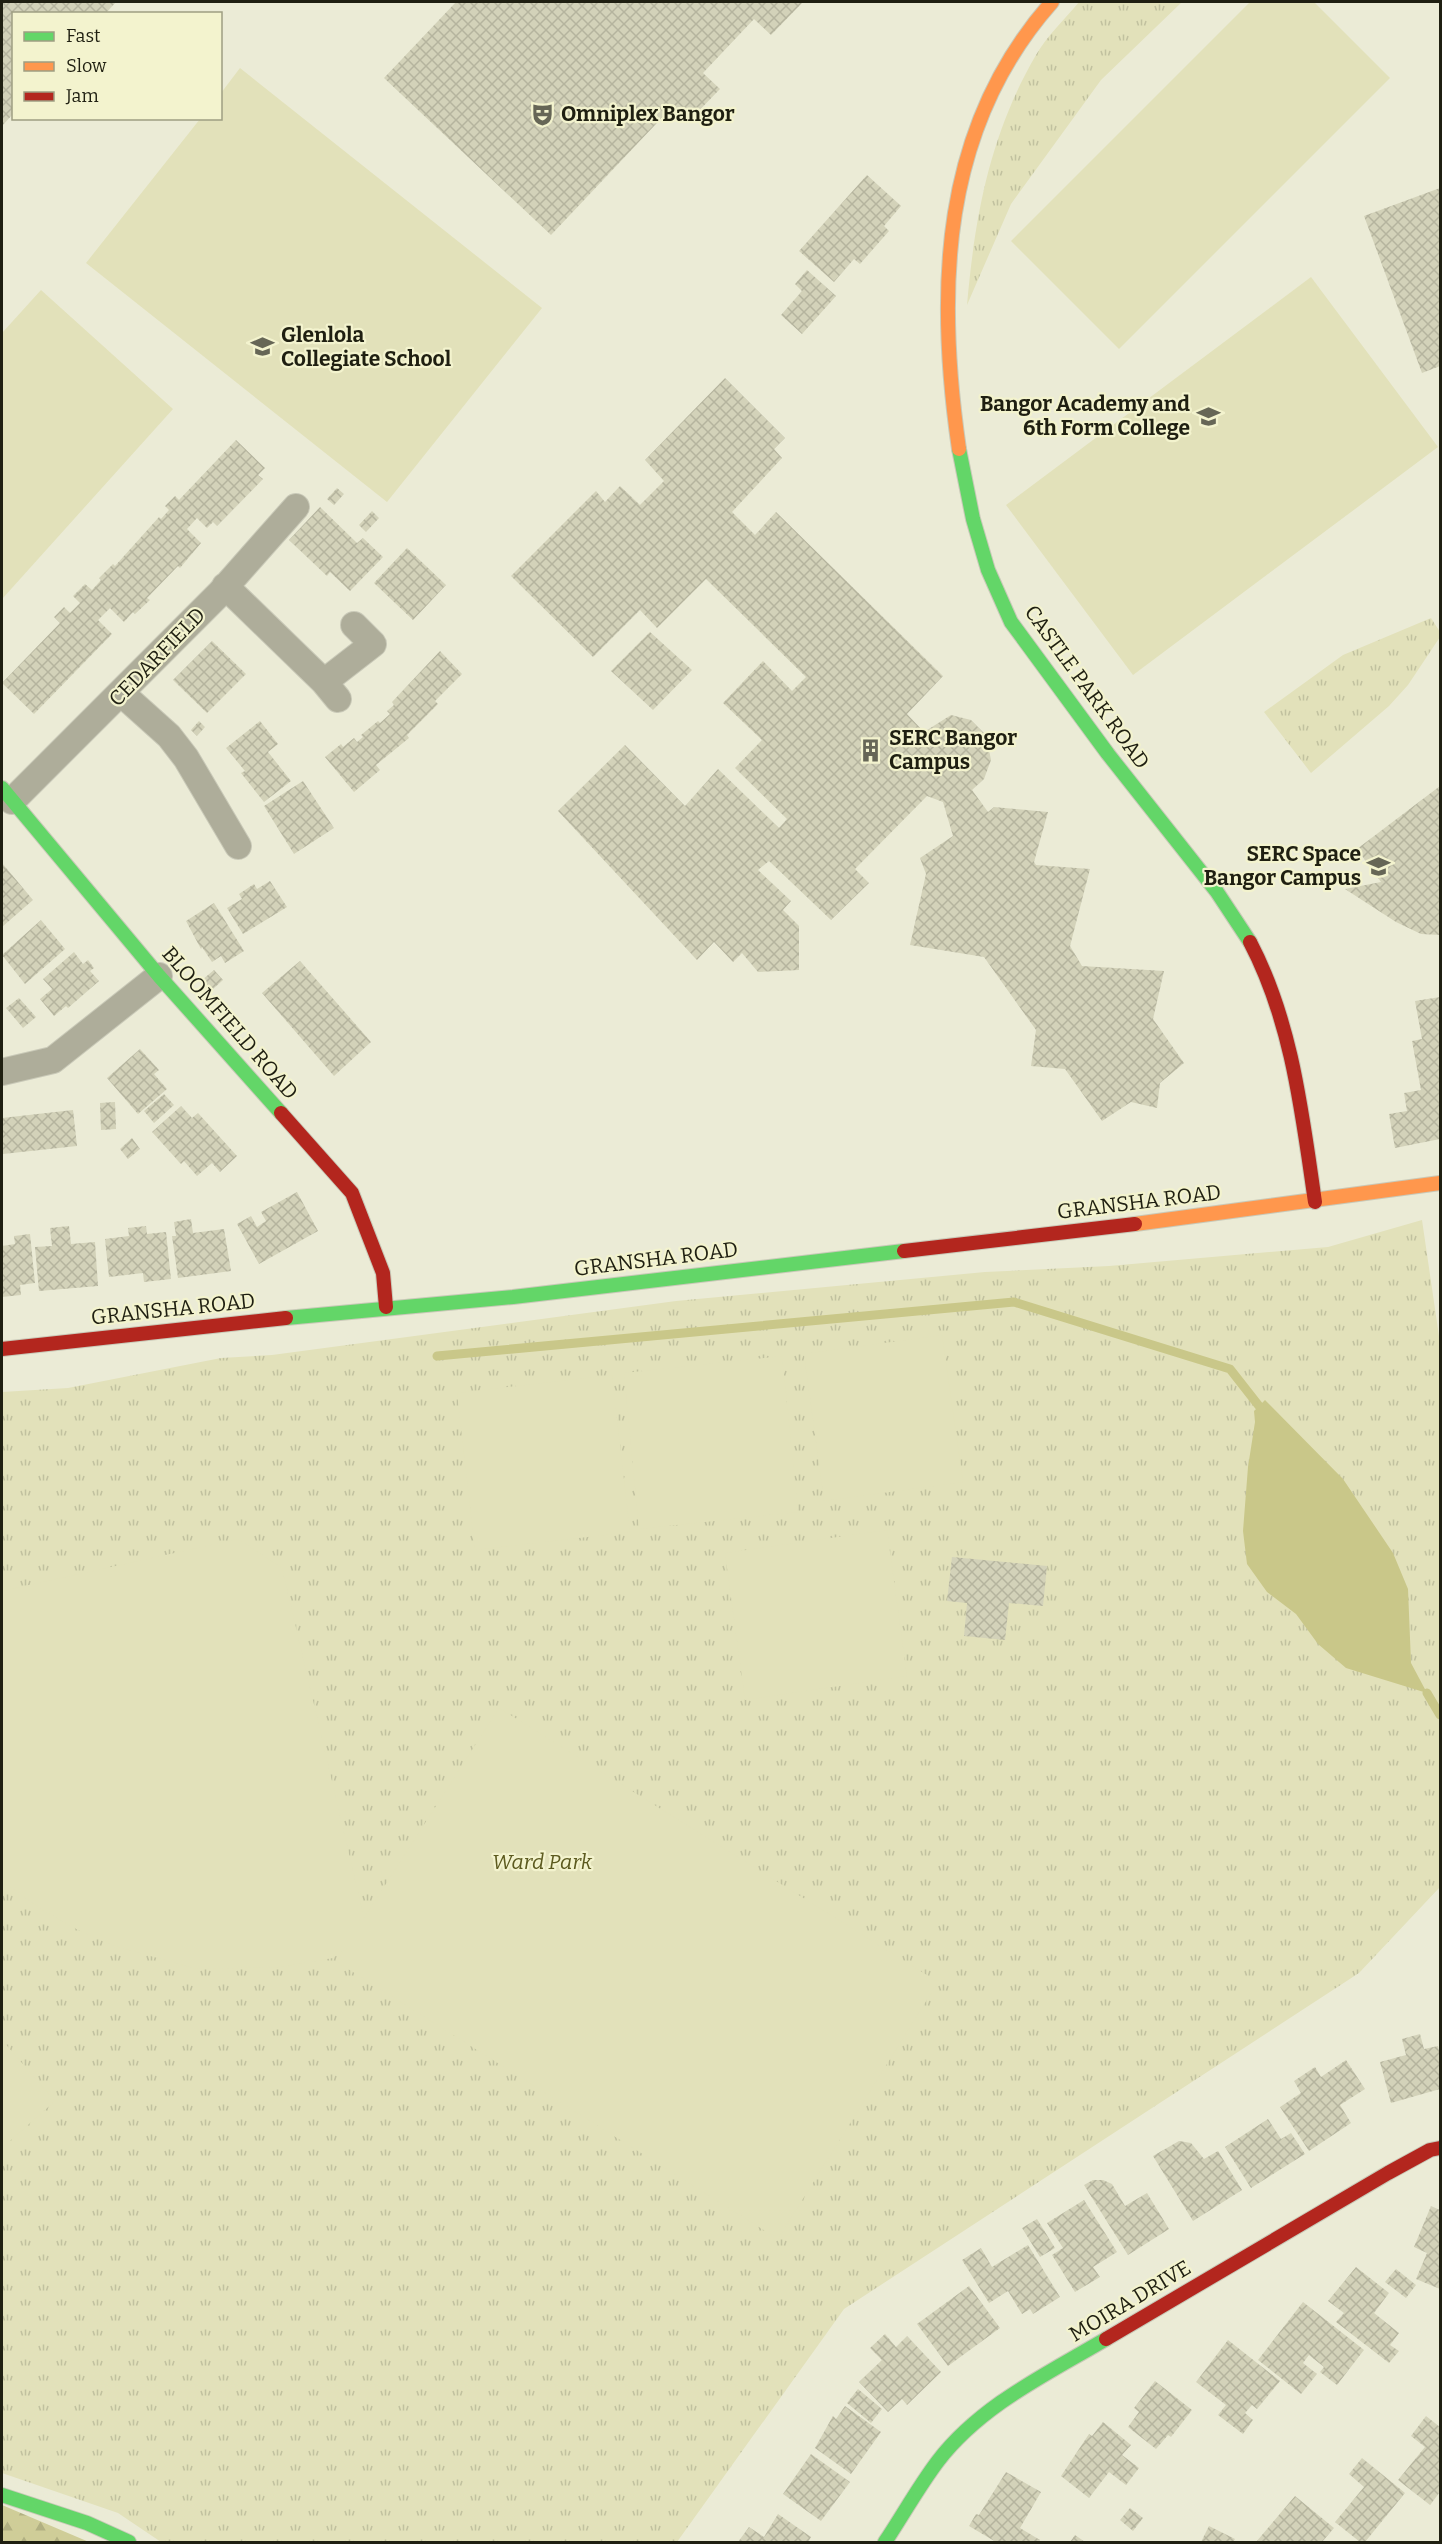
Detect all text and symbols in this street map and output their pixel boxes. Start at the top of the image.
legend [12,12,222,120]
text: Fast [66,25,101,47]
text: Slow [66,55,107,77]
text: Jam [65,85,99,107]
theatre icon: Omniplex Bangor [530,101,556,127]
place label: Omniplex Bangor [561,101,735,127]
place label: Glenlola Collegiate School [281,322,452,372]
school or university icon: Glenlola Collegiate School [250,334,276,360]
place label: Bangor Academy and 6th Form College [980,391,1190,441]
school or university icon: Bangor Academy and 6th Form College [1195,403,1221,429]
street label: CASTLE PARK ROAD [1019,600,1155,774]
street label: CEDARFIELD [103,602,211,712]
place label: SERC Bangor Campus [889,725,1017,775]
building icon: SERC Bangor Campus [858,737,884,763]
place label: SERC Space Bangor Campus [1204,841,1361,891]
school or university icon: SERC Space Bangor Campus [1366,853,1392,879]
street label: BLOOMFIELD ROAD [156,941,304,1105]
street label: GRANSHA ROAD [1056,1179,1222,1225]
street label: GRANSHA ROAD [573,1236,739,1282]
street label: GRANSHA ROAD [90,1287,256,1331]
park label: Ward Park [492,1849,593,1875]
street label: MOIRA DRIVE [1064,2255,1196,2347]

